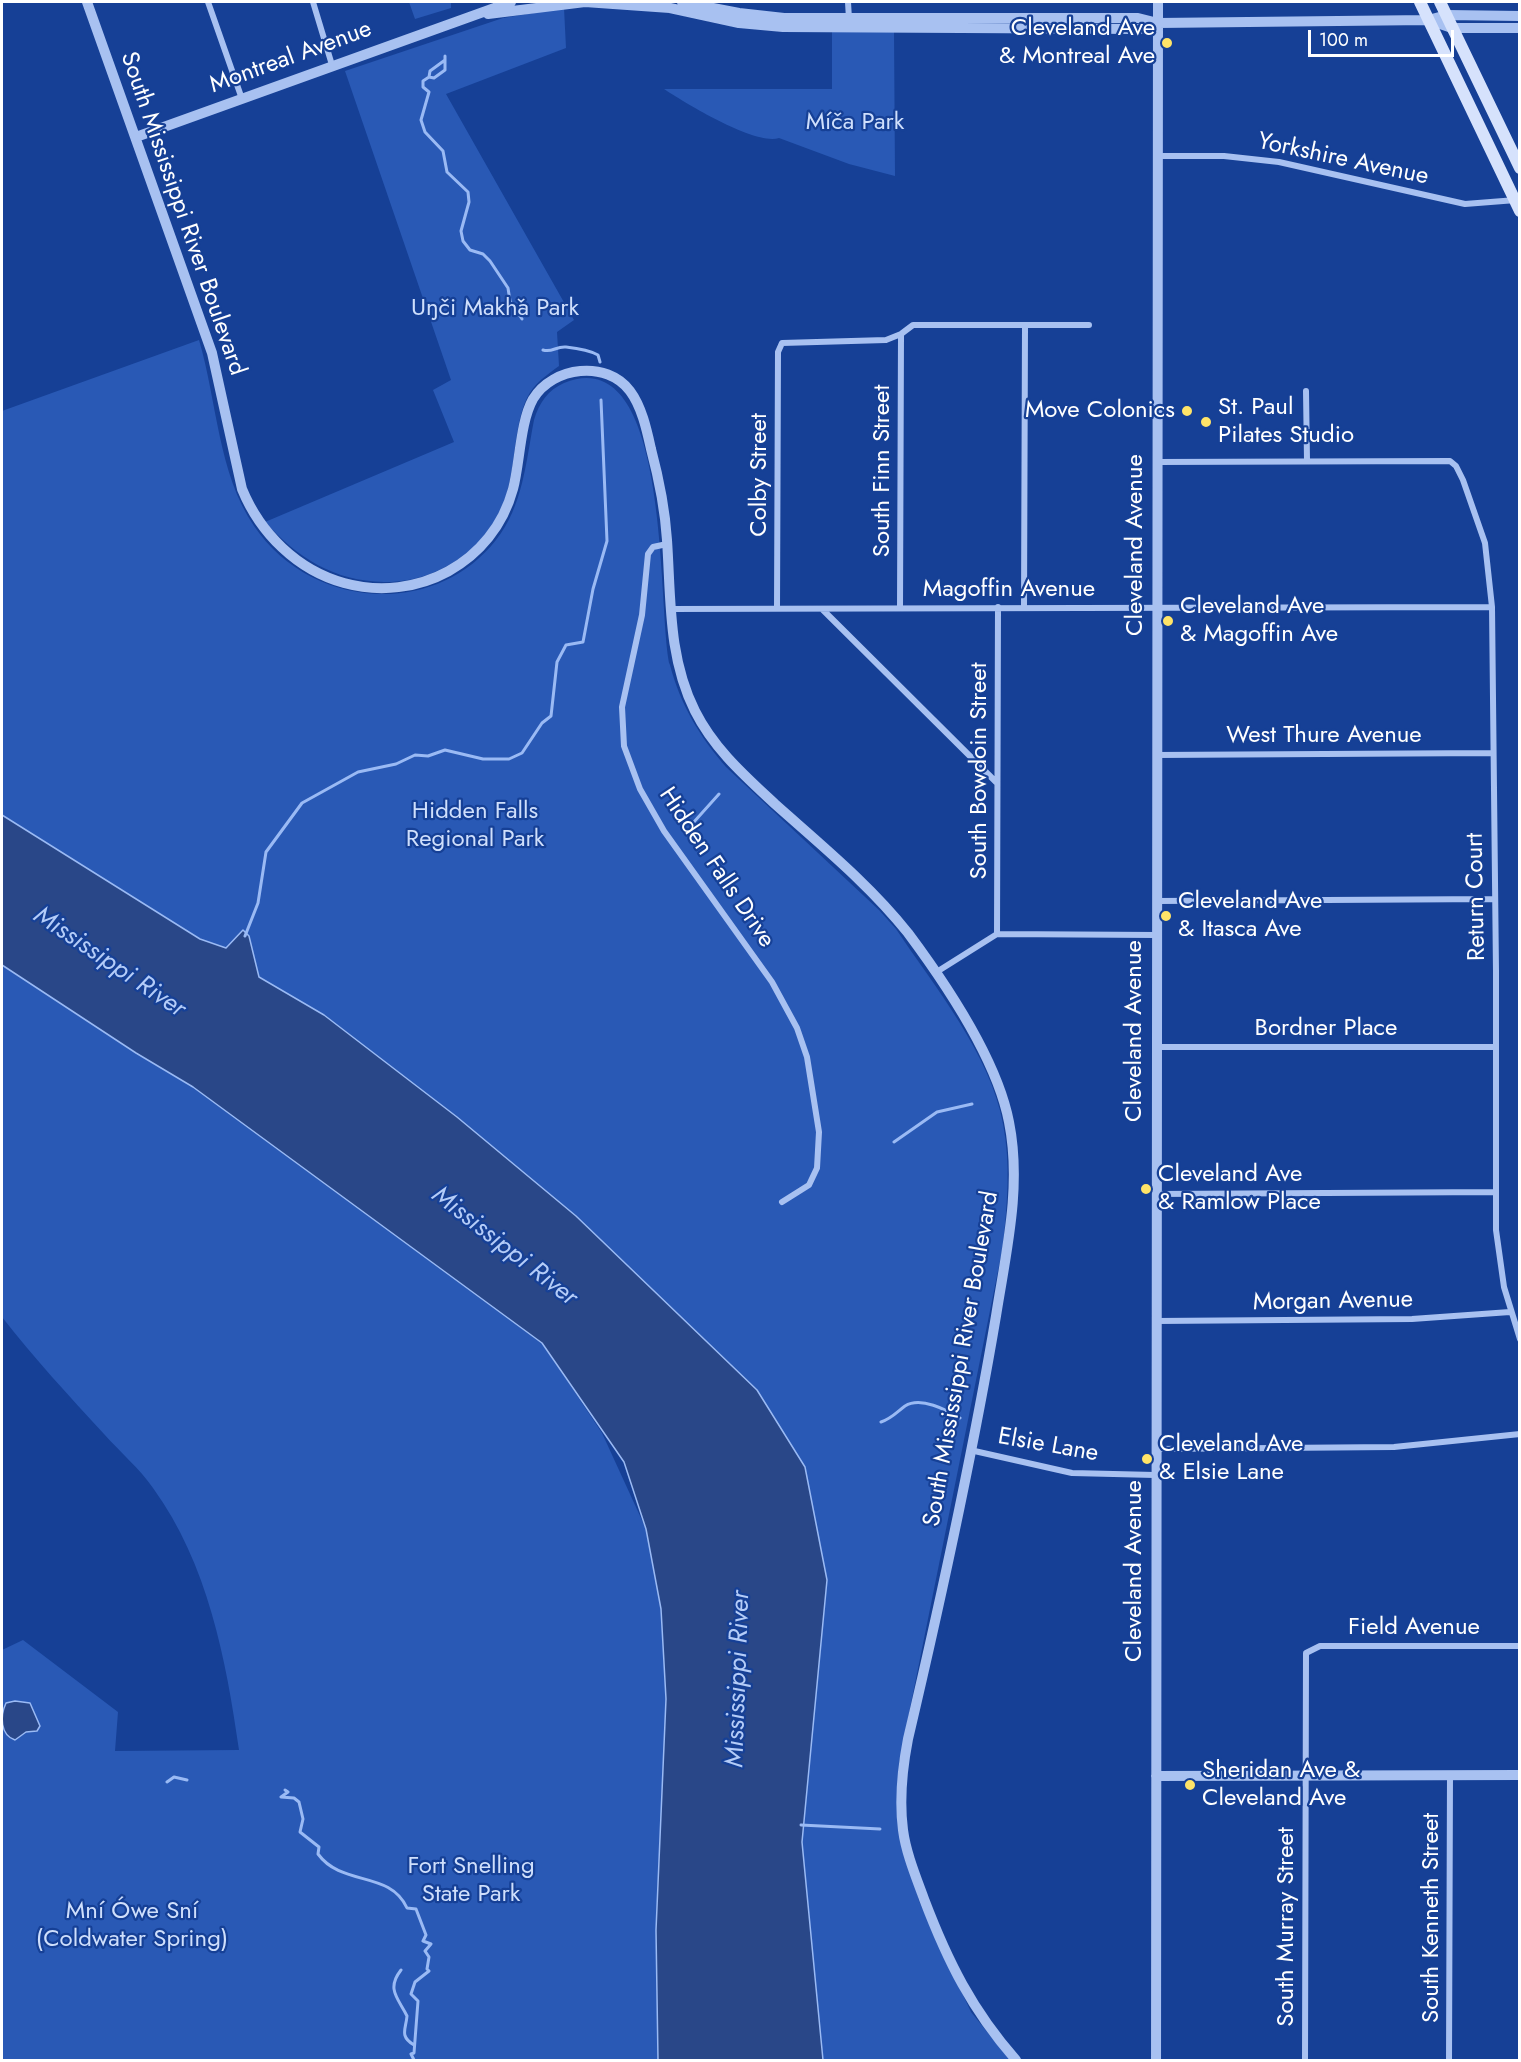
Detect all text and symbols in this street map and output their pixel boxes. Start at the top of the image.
street label: Montreal Avenue [206,15,376,101]
place label: Cleveland Ave & Montreal Ave [999,15,1155,71]
scale bar [1311,18,1456,56]
text: 100 m [1319,27,1368,53]
marker: Cleveland Ave & Montreal Ave [1160,36,1174,50]
street label: South Mississippi River Boulevard [113,48,251,380]
park label: Míča Park [806,109,904,137]
street label: Yorkshire Avenue [1255,128,1431,192]
park label: Uŋči Makȟa Park [411,295,579,323]
street label: South Finn Street [869,385,897,557]
place label: St. Paul Pilates Studio [1218,394,1354,450]
place label: Move Colonics [1025,397,1175,425]
marker: Move Colonics [1180,404,1194,418]
street label: Colby Street [746,413,774,537]
marker: St. Paul Pilates Studio [1199,415,1213,429]
street label: Cleveland Avenue [1122,454,1150,636]
street label: Magoffin Avenue [923,576,1095,604]
place label: Cleveland Ave & Magoffin Ave [1180,593,1338,649]
marker: Cleveland Ave & Magoffin Ave [1161,614,1175,628]
street label: South Bowdoin Street [966,663,994,879]
street label: West Thure Avenue [1226,722,1422,750]
street label: Hidden Falls Drive [652,782,780,954]
park label: Hidden Falls Regional Park [406,798,544,854]
street label: Return Court [1461,833,1493,961]
place label: Cleveland Ave & Itasca Ave [1178,888,1322,944]
water label: Mississippi River [27,901,191,1025]
marker: Cleveland Ave & Itasca Ave [1159,909,1173,923]
street label: Cleveland Avenue [1121,940,1149,1122]
street label: Bordner Place [1255,1015,1397,1043]
place label: Cleveland Ave & Ramlow Place [1158,1161,1321,1217]
water label: Mississippi River [425,1180,583,1314]
marker: Cleveland Ave & Ramlow Place [1139,1182,1153,1196]
street label: South Mississippi River Boulevard [918,1189,1006,1529]
street label: Morgan Avenue [1253,1286,1413,1318]
street label: Elsie Lane [996,1423,1100,1469]
place label: Cleveland Ave & Elsie Lane [1159,1431,1303,1487]
marker: Cleveland Ave & Elsie Lane [1140,1452,1154,1466]
street label: Cleveland Avenue [1121,1480,1149,1662]
water label: Mississippi River [720,1590,758,1768]
street label: Field Avenue [1348,1614,1480,1642]
place label: Sheridan Ave & Cleveland Ave [1202,1757,1360,1813]
marker: Sheridan Ave & Cleveland Ave [1183,1778,1197,1792]
street label: South Kenneth Street [1418,1813,1446,2023]
street label: South Murray Street [1273,1827,1301,2027]
park label: Fort Snelling State Park [407,1853,535,1909]
park label: Mní Ówe Sní (Coldwater Spring) [36,1898,228,1954]

